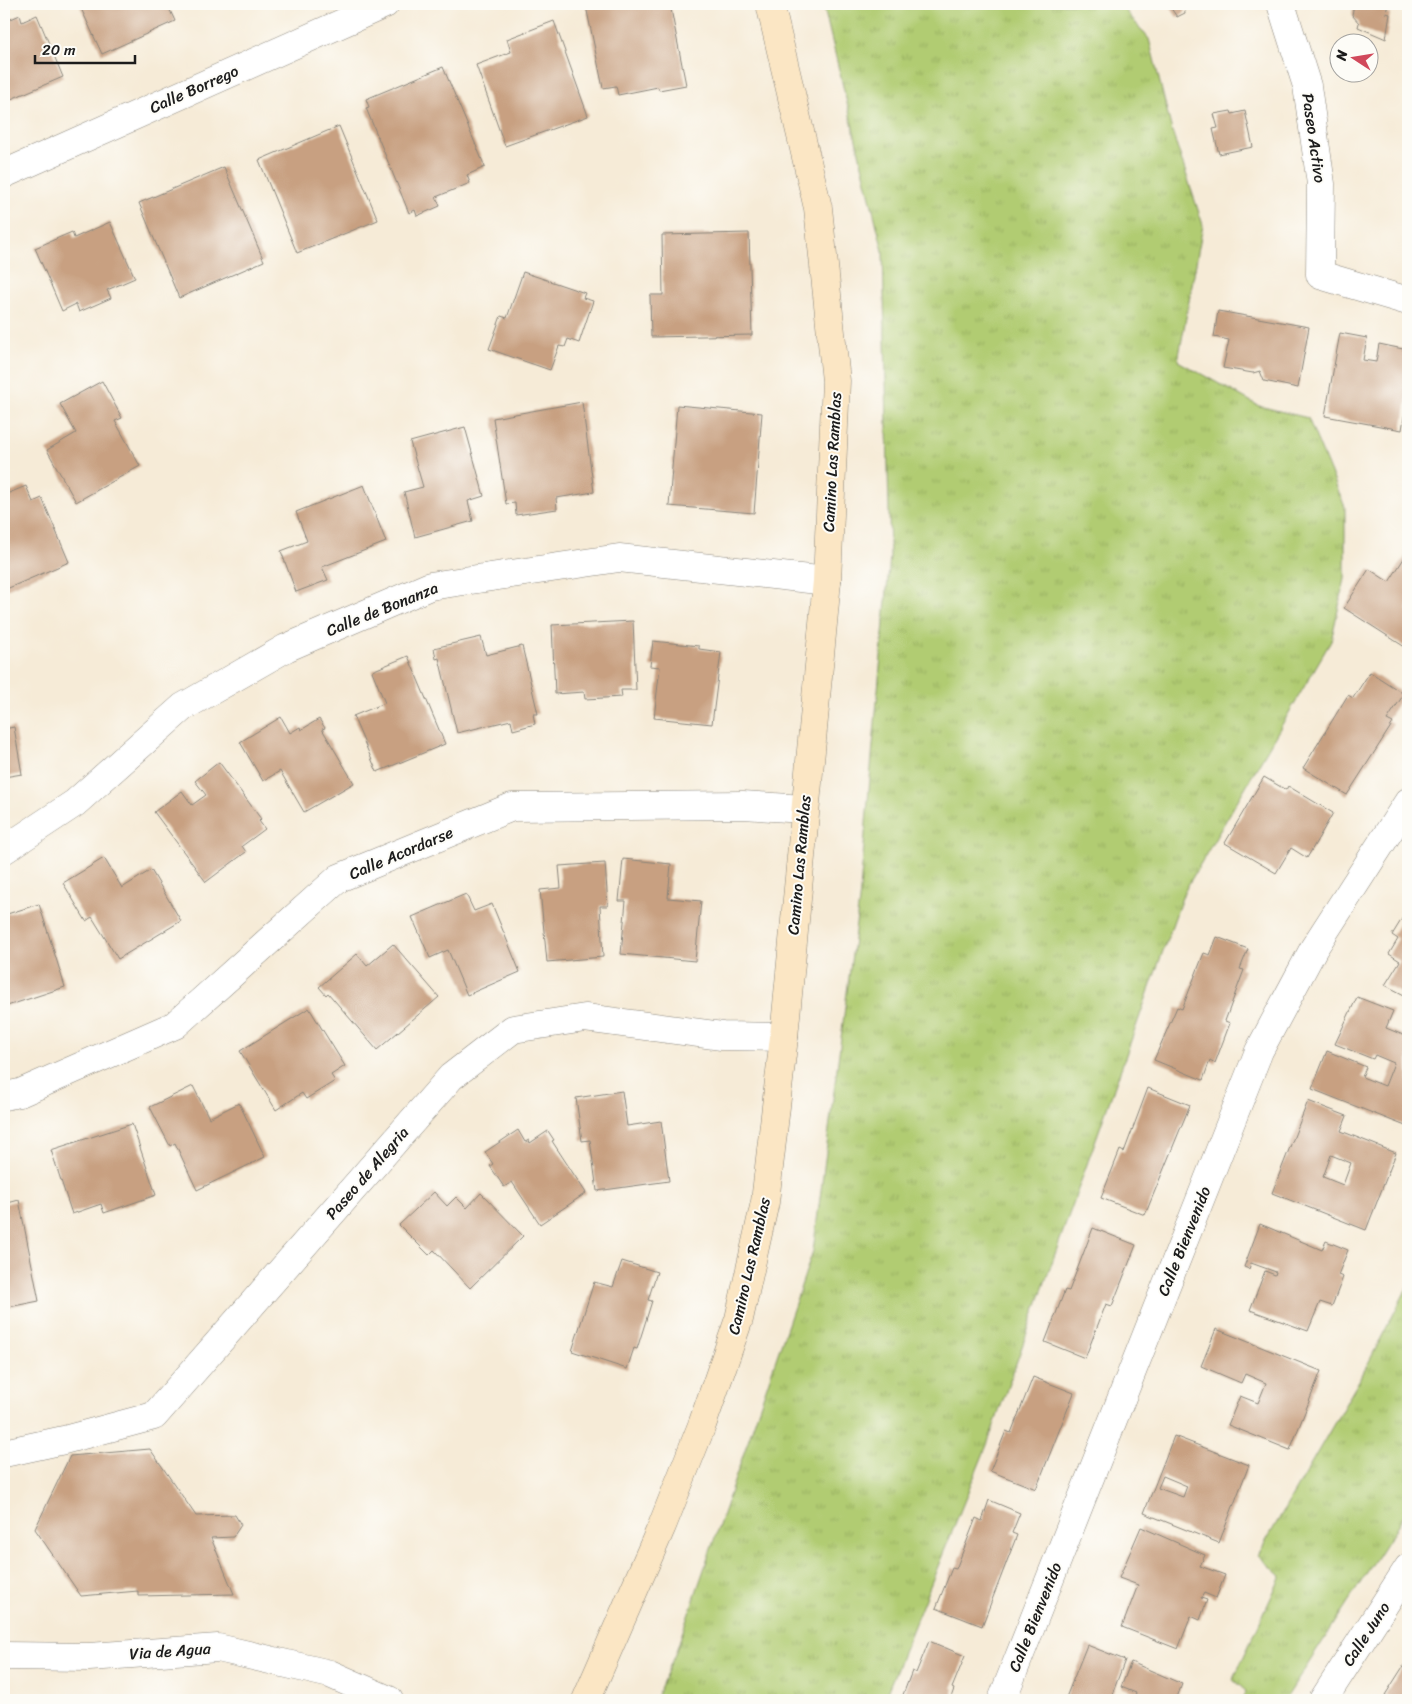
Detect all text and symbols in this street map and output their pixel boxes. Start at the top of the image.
scale bar [35,32,135,64]
north arrow [1330,32,1380,82]
text: 20 m [42,37,76,63]
text: N [1328,48,1355,64]
street label: Calle Borrego [145,56,243,122]
street label: Paseo Activo [1293,91,1335,185]
street label: Camino Las Ramblas [814,391,850,533]
street label: Calle de Bonanza [321,573,443,645]
street label: Camino Las Ramblas [778,793,820,936]
street label: Calle Acordarse [344,818,458,888]
street label: Paseo de Alegria [318,1119,416,1227]
street label: Calle Bienvenido [1149,1182,1219,1300]
street label: Camino Las Ramblas [719,1194,779,1338]
street label: Calle Bienvenido [1000,1558,1070,1676]
street label: Calle Juno [1334,1596,1398,1672]
street label: Via de Agua [128,1634,213,1668]

